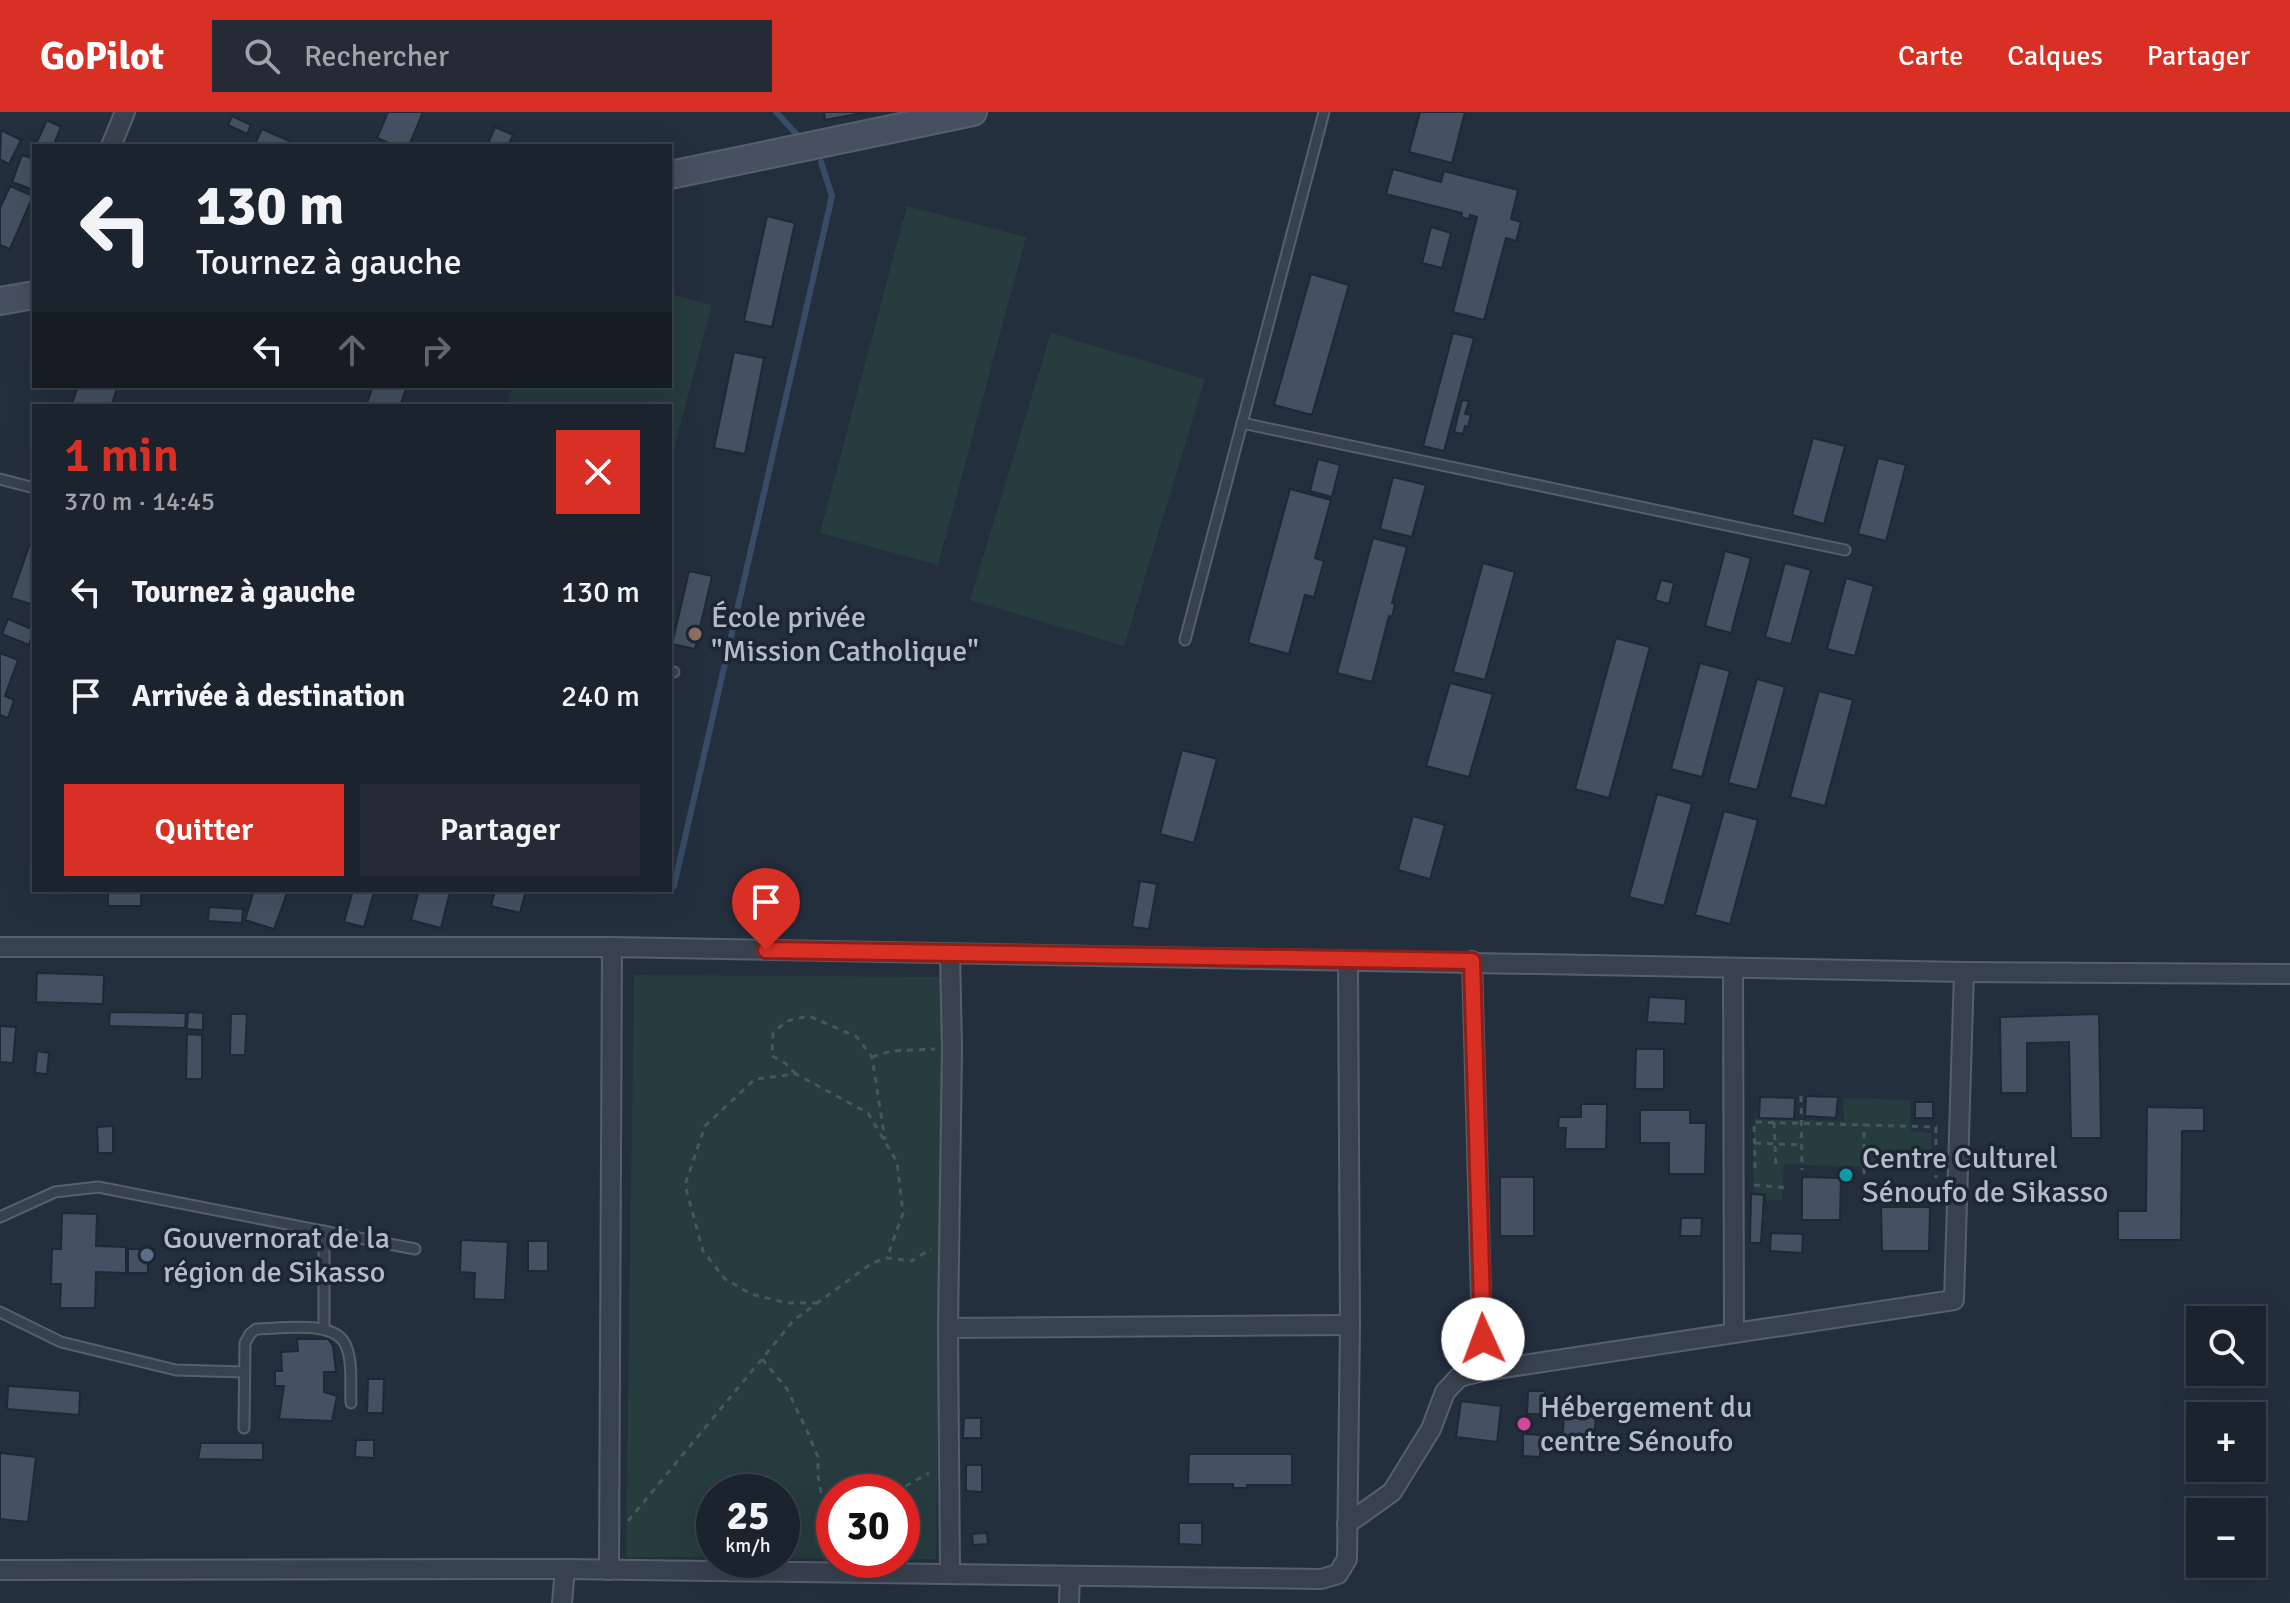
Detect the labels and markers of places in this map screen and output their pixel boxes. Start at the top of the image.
place label: École privée "Mission Catholique" [711,599,979,670]
marker: École privée "Mission Catholique" [686,625,704,643]
pin [732,868,800,950]
place label: Centre Culturel Sénoufo de Sikasso [1862,1140,2108,1211]
marker: Centre Culturel Sénoufo de Sikasso [1837,1166,1855,1184]
place label: Gouvernorat de la région de Sikasso [163,1220,390,1291]
marker: Gouvernorat de la région de Sikasso [138,1246,156,1264]
place label: Hébergement du centre Sénoufo [1540,1389,1752,1460]
marker: Hébergement du centre Sénoufo [1515,1415,1533,1433]

